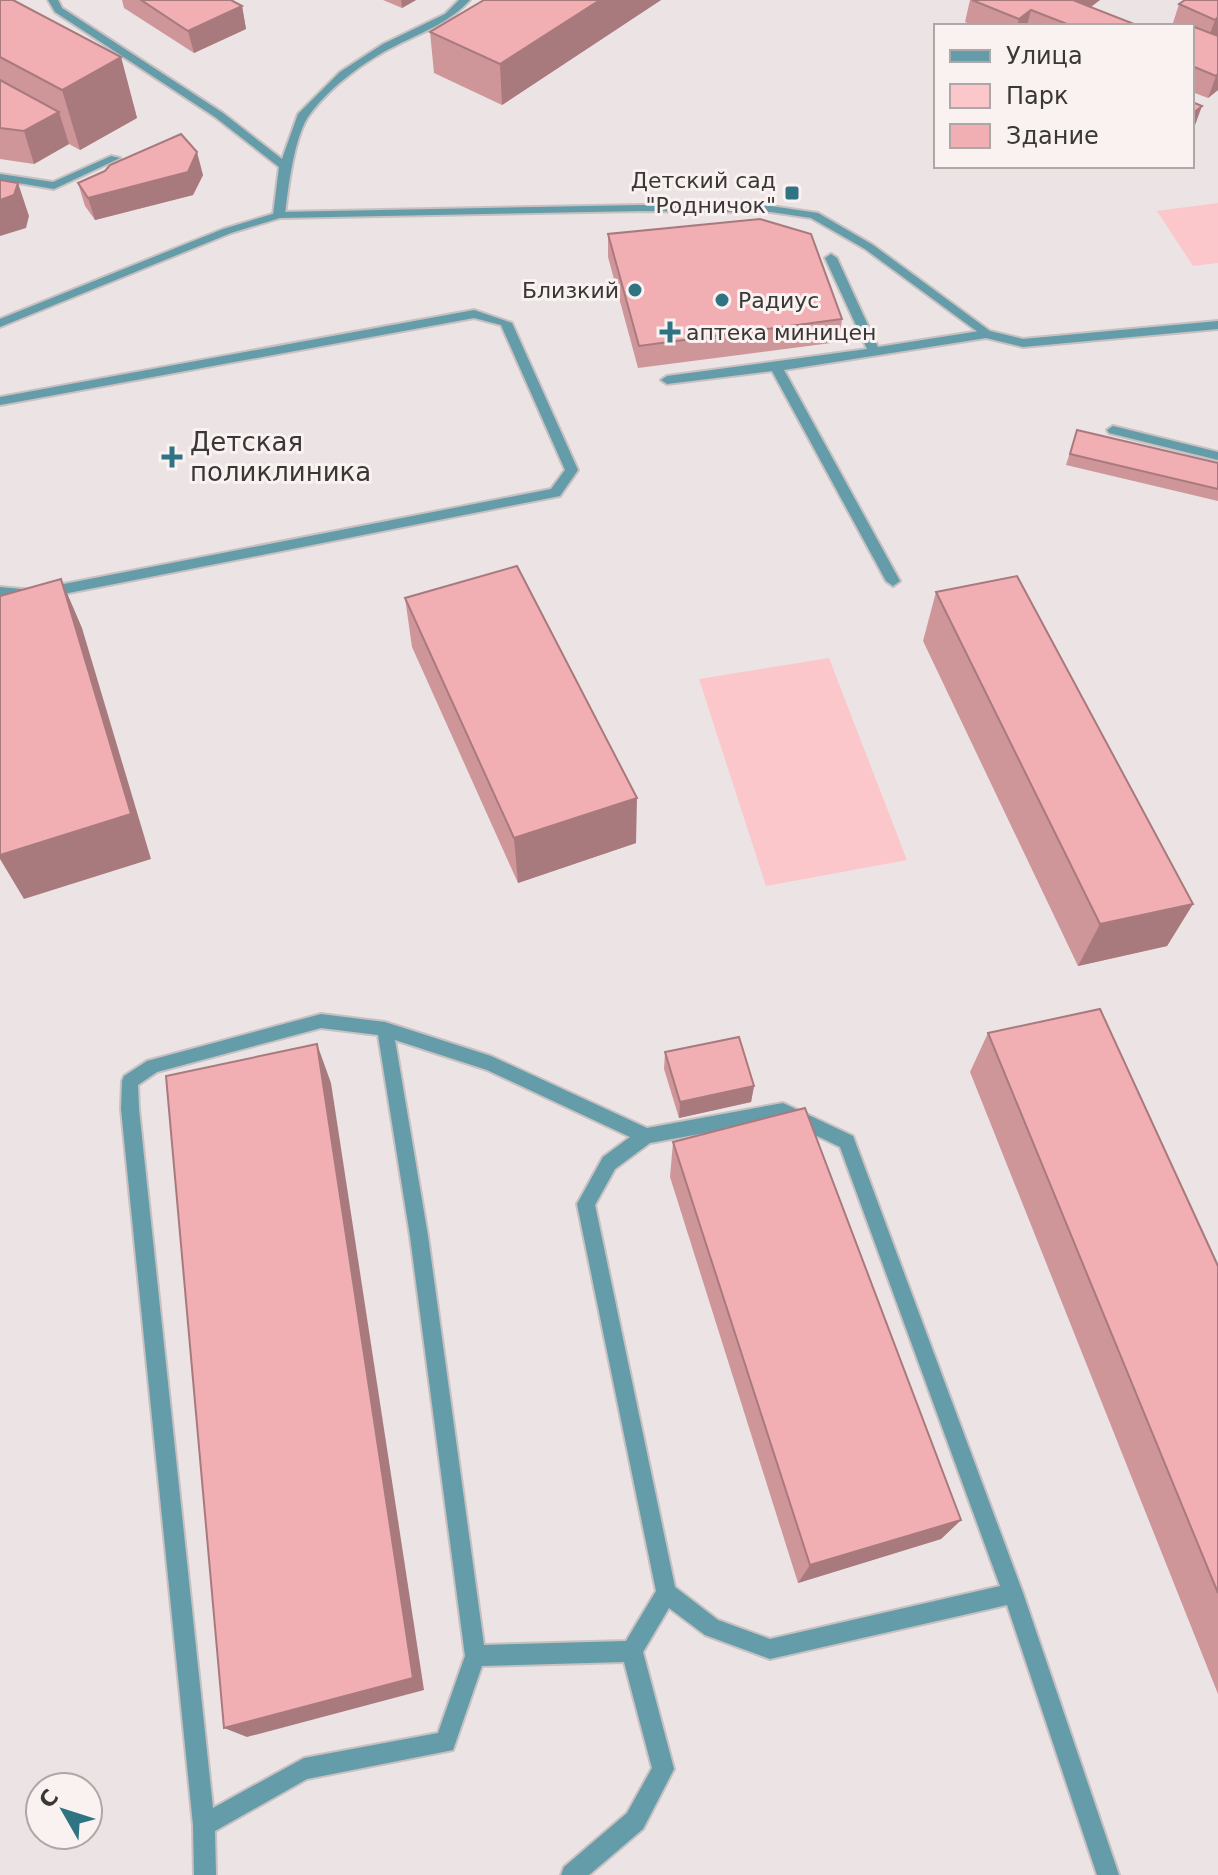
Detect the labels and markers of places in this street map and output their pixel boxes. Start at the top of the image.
place label: Детский сад "Родничок" [631,168,776,218]
marker: Детский сад "Родничок" [783,184,801,202]
place label: Близкий [522,278,619,303]
marker: Близкий [626,281,644,299]
place label: Радиус [738,288,819,313]
marker: Радиус [713,291,731,309]
place label: аптека миницен [686,320,876,345]
marker: аптека миницен [661,323,679,341]
place label: Детская поликлиника [190,427,371,487]
marker: Детская поликлиника [161,446,183,468]

